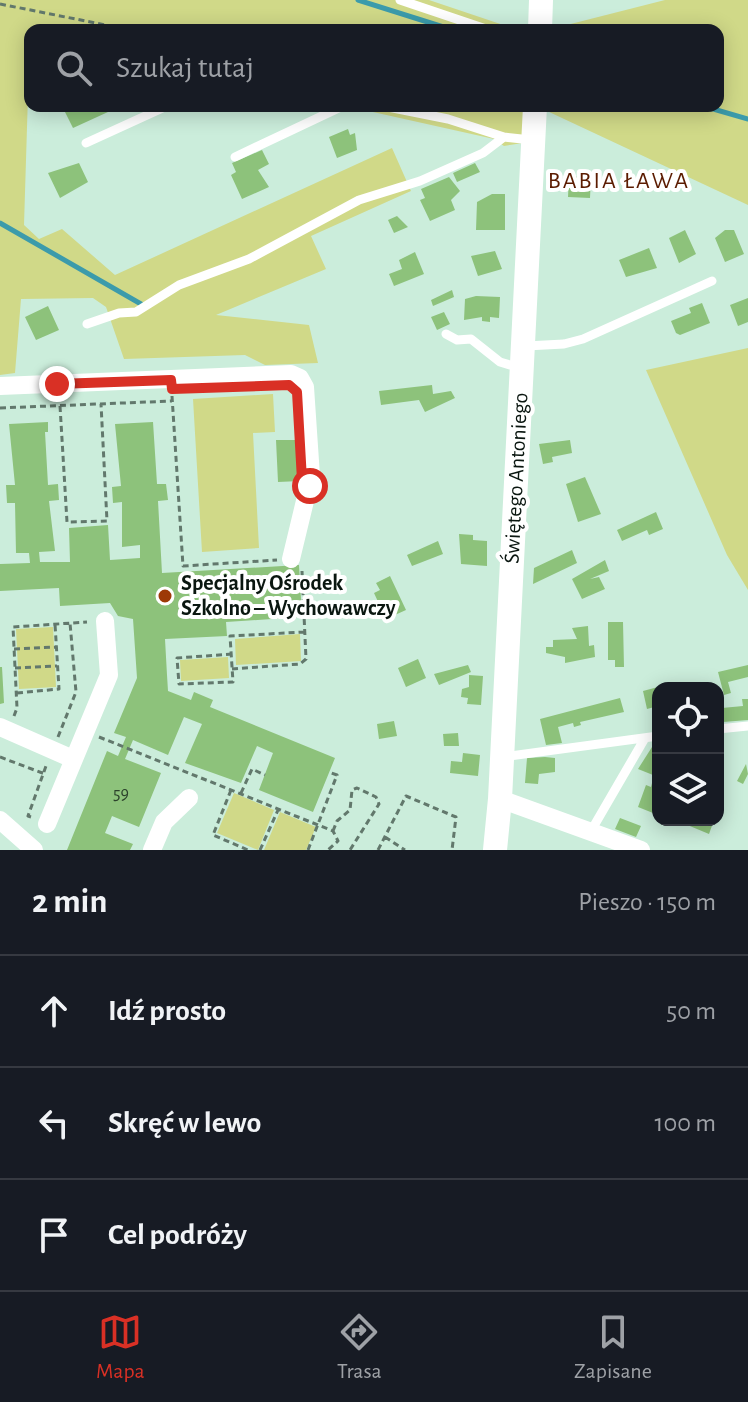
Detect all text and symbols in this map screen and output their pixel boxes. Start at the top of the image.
search box [24,24,724,112]
icon: search [52,46,96,90]
text: Szukaj tutaj [116,53,254,83]
district label: BABIA ŁAWA [548,169,690,193]
route end [39,366,75,402]
street label: Świętego Antoniego [499,392,531,564]
route start [292,468,328,504]
place label: Specjalny Ośrodek Szkolno – Wychowawczy [181,572,396,620]
marker: Specjalny Ośrodek Szkolno – Wychowawczy [156,587,174,605]
map controls [652,682,724,826]
button: locate [652,682,724,754]
button: layers [652,754,724,826]
house number: 59 [113,785,129,803]
text: 2 min [32,885,107,919]
text: Pieszo · 150 m [578,889,716,915]
icon: ahead [32,989,76,1033]
text: Idź prosto [108,996,226,1026]
text: 50 m [666,998,716,1024]
icon: left [32,1101,76,1145]
text: Skręć w lewo [108,1108,261,1138]
text: 100 m [655,1110,716,1136]
icon: arrive [32,1213,76,1257]
text: Cel podróży [108,1220,247,1250]
tab: Mapa [96,1310,145,1384]
tab: Trasa [337,1310,382,1384]
tab: Zapisane [574,1310,652,1384]

